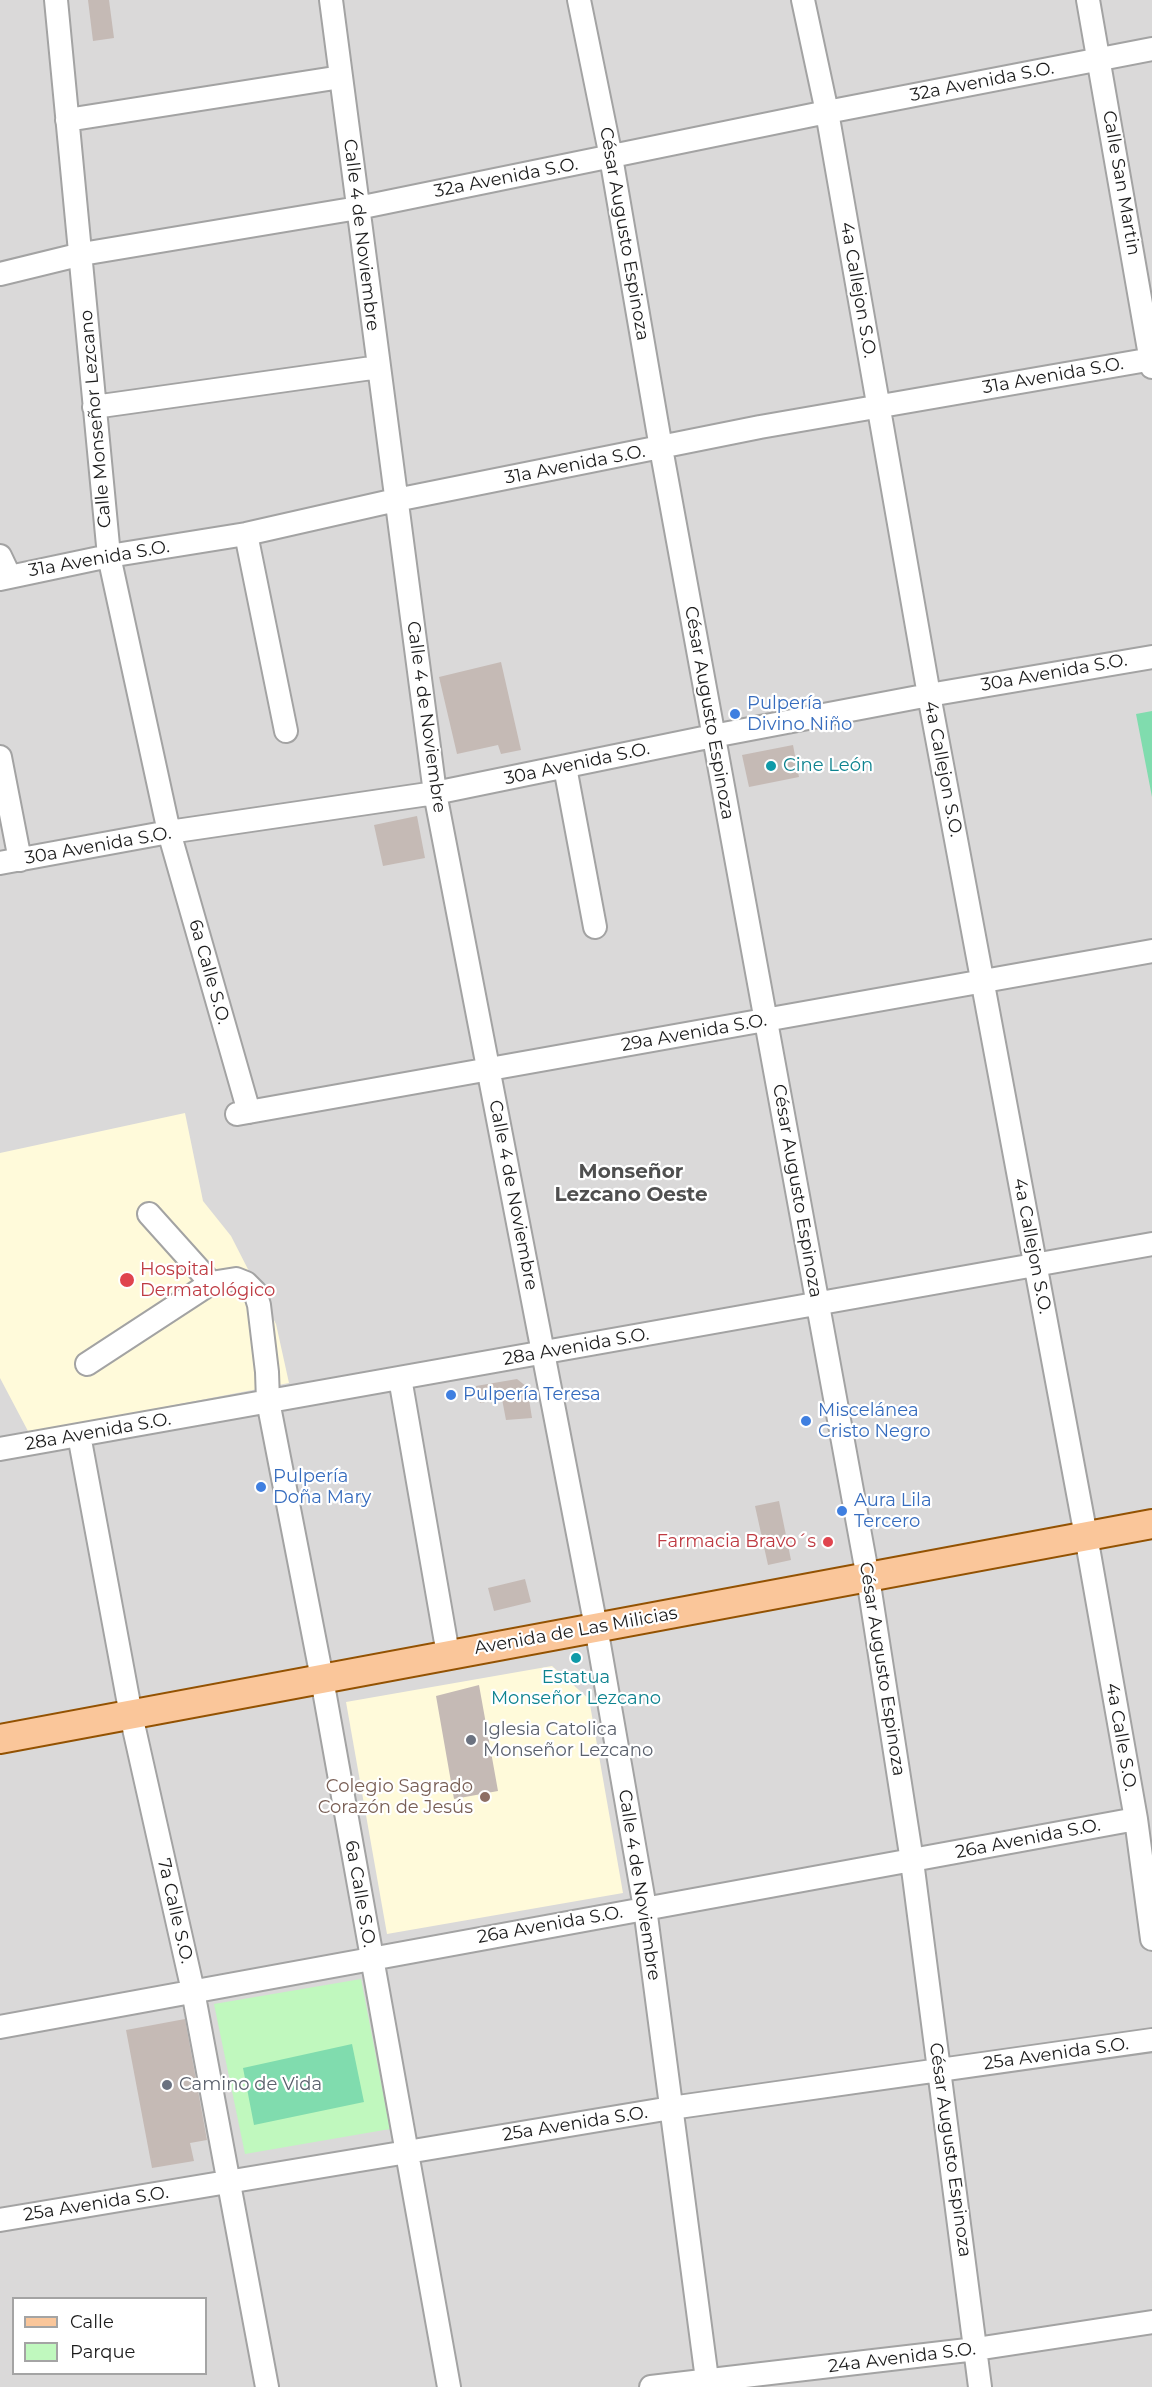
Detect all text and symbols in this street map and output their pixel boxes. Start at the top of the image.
street label: 32a Avenida S.O. [908,57,1056,107]
street label: Calle San Martin [1098,109,1144,257]
street label: César Augusto Espinoza [595,126,653,342]
street label: Calle 4 de Noviembre [339,138,383,332]
street label: 32a Avenida S.O. [432,153,580,203]
street label: 4a Callejon S.O. [835,220,881,360]
street label: Calle Monseñor Lezcano [76,309,116,529]
street label: 31a Avenida S.O. [981,353,1125,399]
street label: 31a Avenida S.O. [503,441,647,489]
street label: 31a Avenida S.O. [27,536,171,582]
street label: César Augusto Espinoza [680,605,738,821]
street label: Calle 4 de Noviembre [402,620,450,814]
street label: 30a Avenida S.O. [979,649,1129,697]
place label: Pulpería Divino Niño [747,693,852,736]
street label: 4a Callejon S.O. [919,699,967,839]
marker: Pulpería Divino Niño [728,707,742,721]
street label: 30a Avenida S.O. [502,738,652,790]
place label: Cine León [783,755,873,777]
marker: Cine León [764,759,778,773]
street label: 30a Avenida S.O. [23,822,173,870]
street label: 6a Calle S.O. [184,917,234,1027]
street label: 29a Avenida S.O. [620,1010,768,1056]
street label: César Augusto Espinoza [768,1083,826,1299]
street label: Calle 4 de Noviembre [484,1098,542,1292]
district label: Monseñor Lezcano Oeste [554,1160,708,1207]
street label: 4a Callejon S.O. [1008,1176,1056,1316]
place label: Hospital Dermatológico [140,1259,275,1302]
marker: Hospital Dermatológico [118,1271,136,1289]
street label: 28a Avenida S.O. [501,1324,651,1370]
place label: Pulpería Teresa [463,1384,601,1406]
marker: Pulpería Teresa [444,1388,458,1402]
place label: Miscelánea Cristo Negro [818,1400,931,1442]
street label: 28a Avenida S.O. [23,1409,173,1455]
marker: Miscelánea Cristo Negro [799,1414,813,1428]
place label: Pulpería Doña Mary [273,1466,371,1508]
marker: Pulpería Doña Mary [254,1480,268,1494]
place label: Aura Lila Tercero [854,1490,932,1532]
marker: Aura Lila Tercero [835,1504,849,1518]
place label: Farmacia Bravo´s [657,1531,816,1553]
marker: Farmacia Bravo´s [821,1535,835,1549]
street label: César Augusto Espinoza [854,1560,910,1778]
street label: Avenida de Las Milicias [473,1602,679,1660]
marker: Estatua Monseñor Lezcano [569,1651,583,1665]
place label: Estatua Monseñor Lezcano [491,1667,661,1710]
street label: 4a Calle S.O. [1101,1681,1141,1793]
place label: Iglesia Catolica Monseñor Lezcano [483,1719,653,1762]
marker: Iglesia Catolica Monseñor Lezcano [464,1733,478,1747]
place label: Colegio Sagrado Corazón de Jesús [318,1776,473,1818]
street label: Calle 4 de Noviembre [613,1788,665,1982]
marker: Colegio Sagrado Corazón de Jesús [478,1790,492,1804]
street label: 26a Avenida S.O. [954,1814,1102,1864]
street label: 6a Calle S.O. [340,1839,380,1949]
street label: 7a Calle S.O. [152,1856,198,1966]
street label: 26a Avenida S.O. [476,1902,624,1948]
street label: 25a Avenida S.O. [982,2033,1130,2075]
street label: César Augusto Espinoza [924,2041,976,2259]
place label: Camino de Vida [179,2074,322,2096]
marker: Camino de Vida [160,2078,174,2092]
street label: 25a Avenida S.O. [501,2102,649,2146]
street label: 25a Avenida S.O. [22,2182,170,2226]
legend [12,2297,207,2375]
text: Calle [70,2311,114,2333]
street label: 24a Avenida S.O. [827,2338,977,2378]
text: Parque [70,2341,135,2363]

